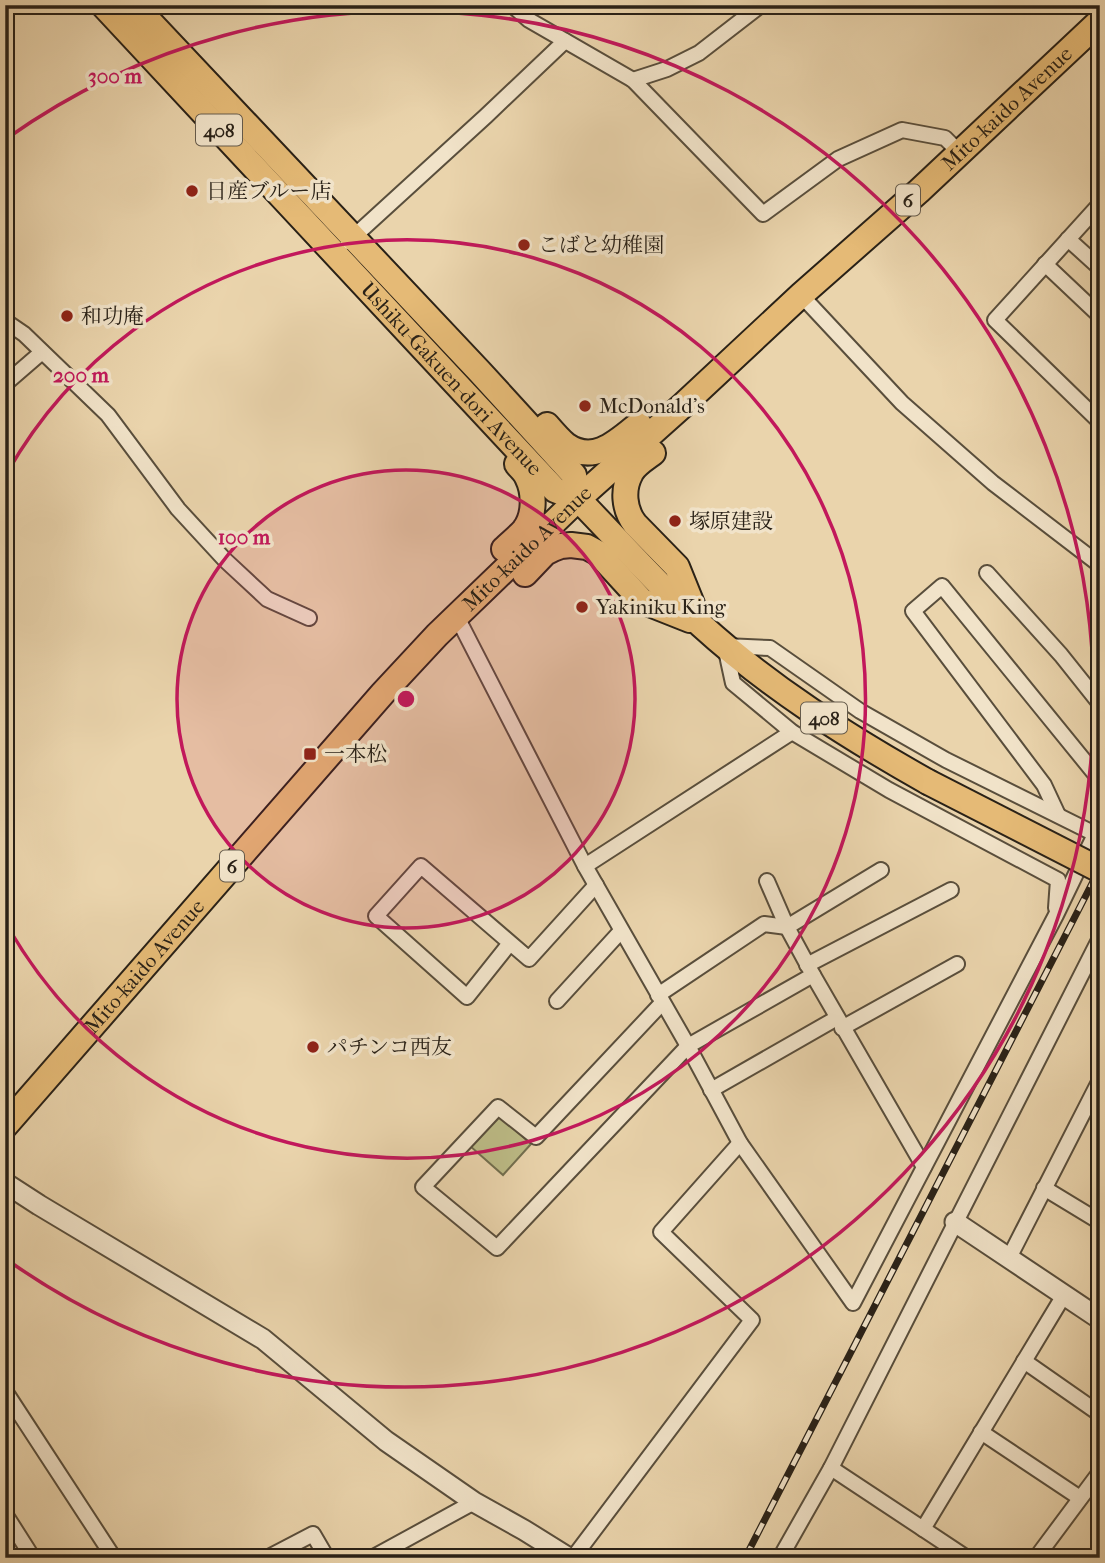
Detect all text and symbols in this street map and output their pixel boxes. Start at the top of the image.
street label: Mito-kaido Avenue [937,42,1077,175]
text: 300 m [88,64,142,88]
road number: 408 [196,114,242,146]
place label: 日産ブルー店 [206,179,331,203]
marker: 日産ブルー店 [184,183,200,199]
road number: 6 [896,184,920,216]
place label: こばと幼稚園 [538,233,664,257]
marker: こばと幼稚園 [516,237,532,253]
street label: Ushiku-Gakuen-dori Avenue [356,277,547,480]
place label: 和功庵 [81,304,144,328]
marker: 和功庵 [59,308,75,324]
text: 200 m [53,363,110,387]
place label: McDonald's [599,394,705,418]
marker: McDonald's [577,398,593,414]
street label: Mito-kaido Avenue [457,481,596,616]
place label: 塚原建設 [689,509,773,533]
marker: 塚原建設 [667,513,683,529]
text: 100 m [218,525,271,549]
place label: Yakiniku King [595,595,727,619]
marker: Yakiniku King [574,599,590,615]
centre of rings [394,687,418,711]
road number: 408 [801,702,847,734]
place label: 一本松 [324,742,387,766]
marker: 一本松 [302,746,318,762]
road number: 6 [220,850,244,881]
street label: Mito-kaido Avenue [80,894,209,1038]
place label: パチンコ西友 [327,1035,452,1059]
marker: パチンコ西友 [305,1039,321,1055]

